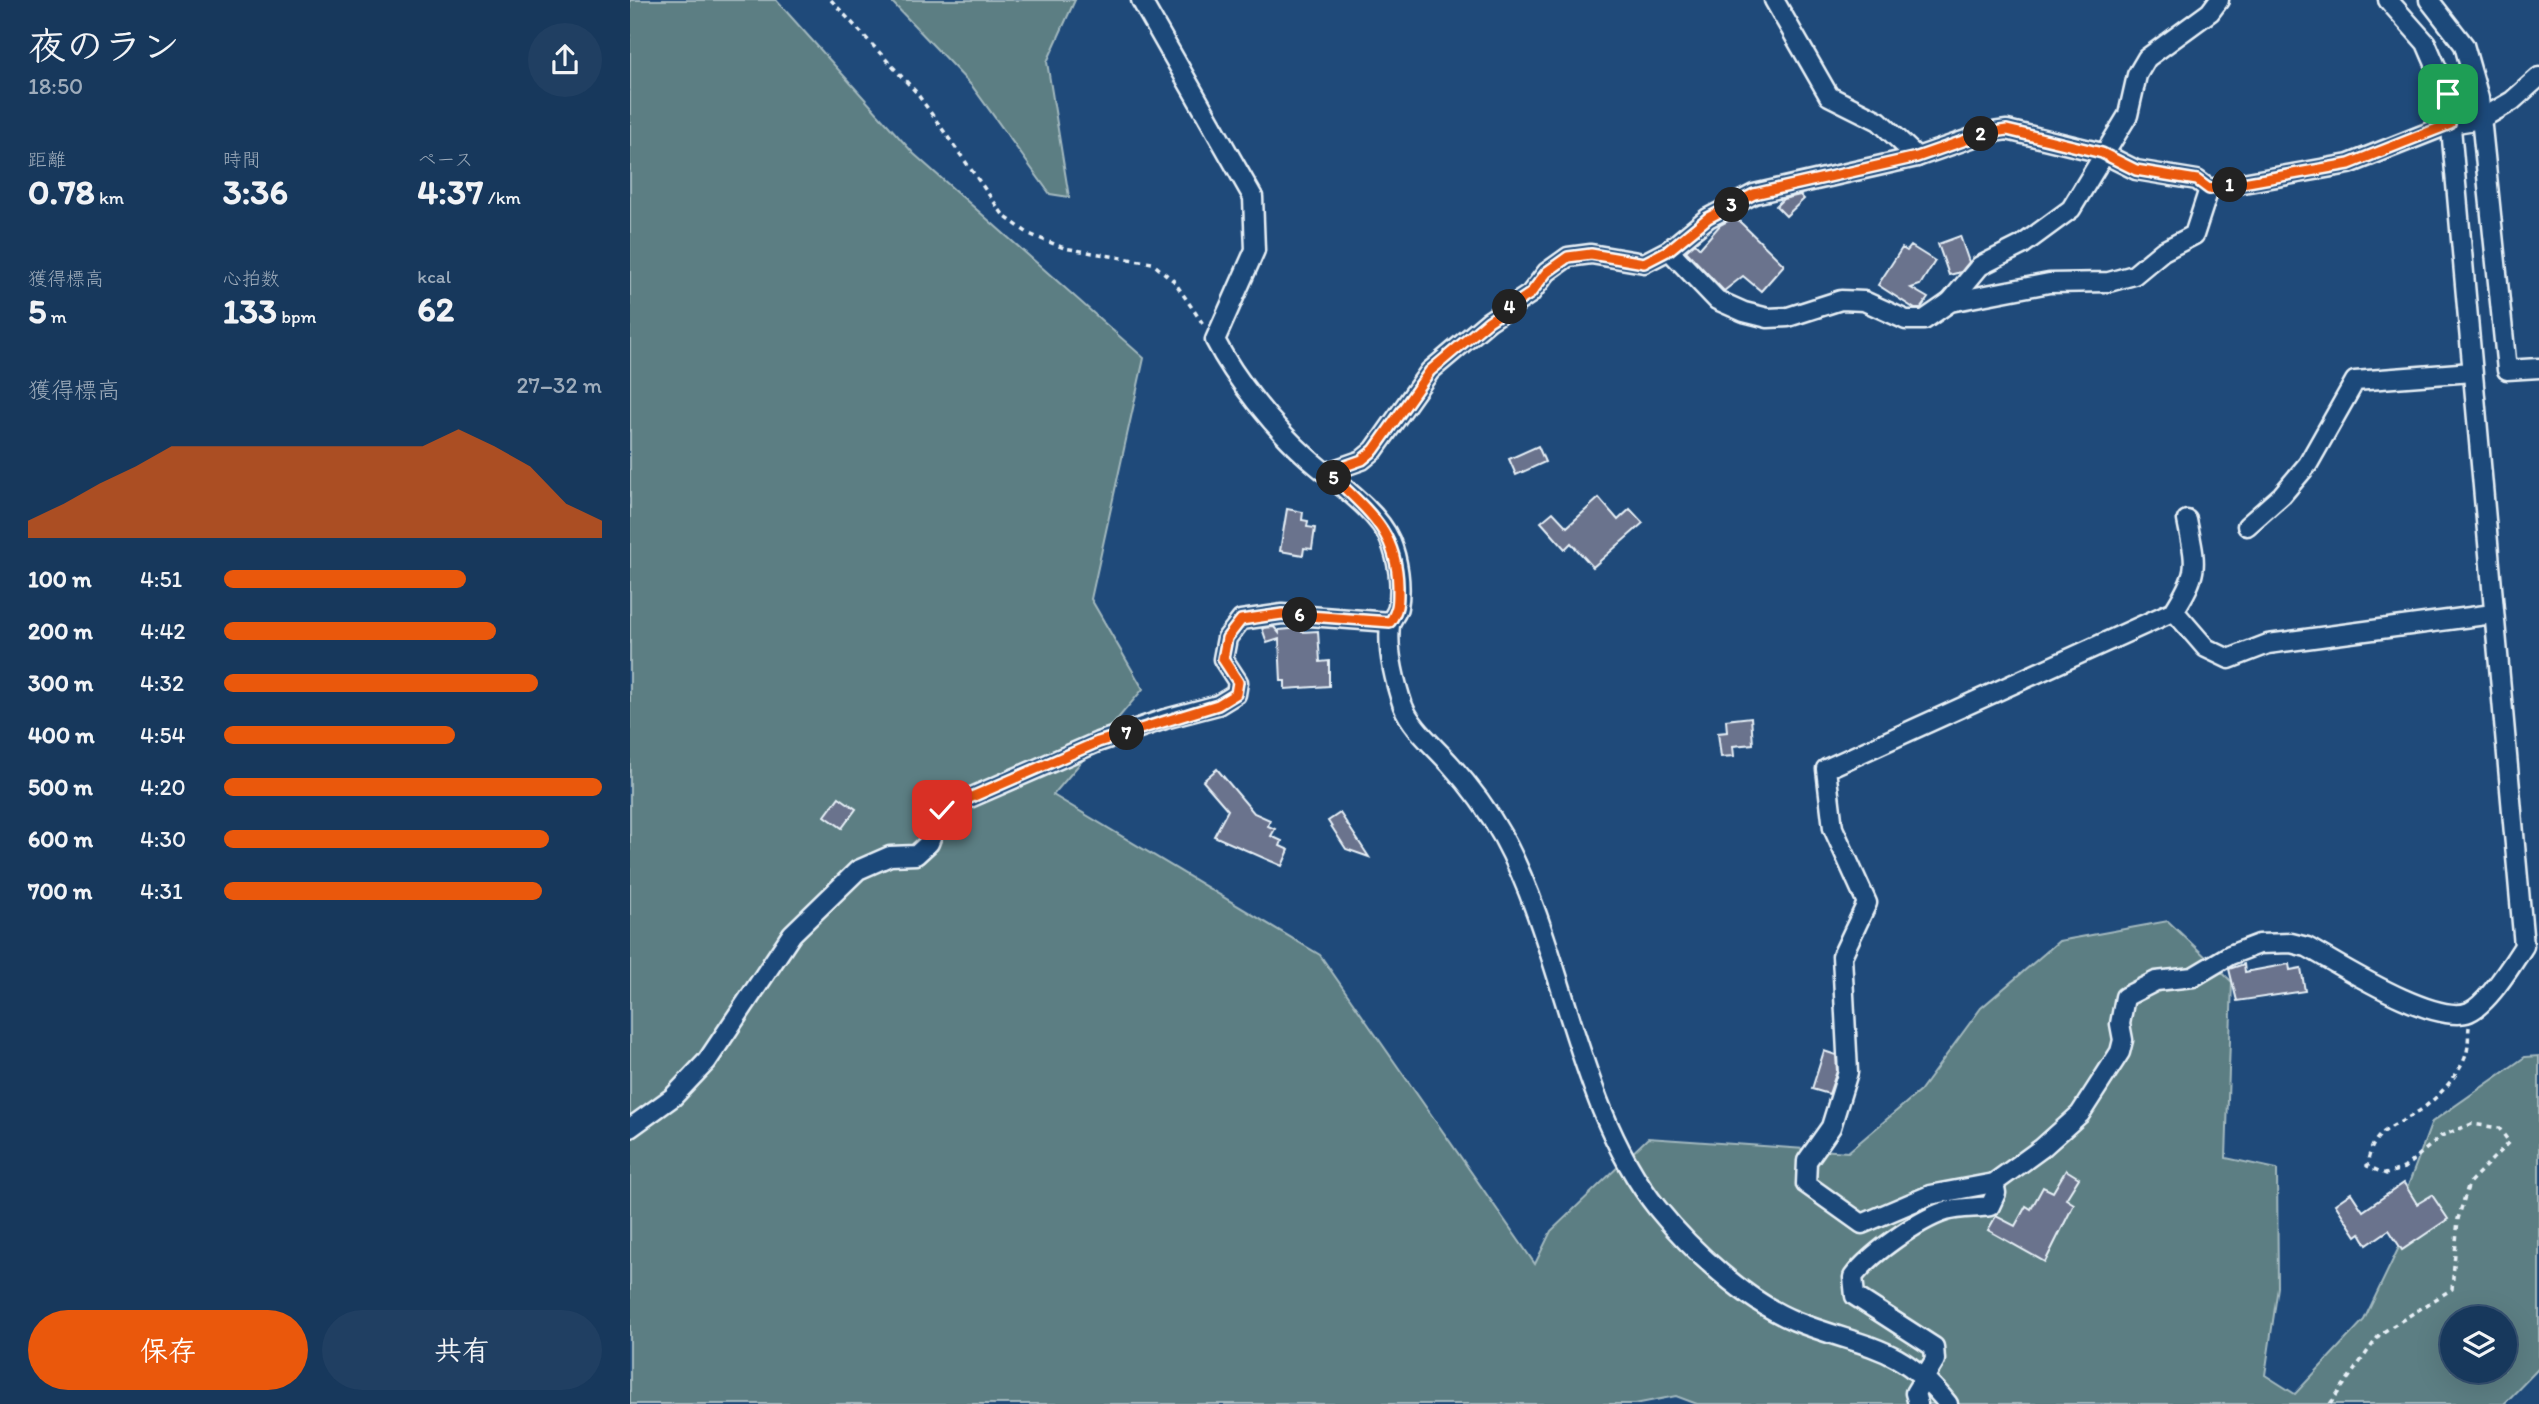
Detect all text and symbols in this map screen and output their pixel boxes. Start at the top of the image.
text: 夜のラン [28,23,180,69]
button: share [528,23,602,97]
pin [2418,64,2478,124]
text: 18:50 [28,72,83,100]
icon: arrive [2429,75,2467,113]
pin: 2 [1964,116,1998,152]
text: 2 [1976,122,1986,145]
text: 距離 [28,148,66,171]
text: 時間 [223,148,261,171]
text: ペース [417,148,473,171]
pin: 1 [2212,168,2248,202]
text: 0.78 [28,171,95,213]
text: 3:36 [223,171,288,213]
text: 4:37 [417,171,483,213]
text: 1 [2225,173,2234,196]
text: km [95,186,124,209]
text: /km [483,186,521,209]
pin: 3 [1714,188,1750,222]
text: 3 [1726,193,1737,216]
text: kcal [417,265,451,288]
text: 獲得標高 [28,267,104,290]
text: 心拍数 [223,267,280,290]
text: 62 [417,288,454,330]
text: 5 [28,290,46,332]
text: 133 [223,290,277,332]
pin: 4 [1492,290,1528,324]
text: 4 [1504,295,1515,318]
text: m [46,305,67,328]
text: bpm [277,305,317,328]
text: 27–32 m [517,371,602,399]
text: 獲得標高 [28,376,120,404]
pin: 5 [1316,461,1352,496]
text: 5 [1329,466,1338,489]
text: 100 m [28,565,92,593]
text: 4:51 [140,565,182,593]
pin: 6 [1282,598,1318,632]
text: 6 [1294,603,1305,626]
text: 200 m [28,617,93,645]
text: 4:42 [140,617,185,645]
text: 300 m [28,669,93,697]
text: 4:32 [140,669,184,697]
pin: 7 [1110,716,1144,750]
text: 400 m [28,721,95,749]
text: 4:54 [140,721,185,749]
text: 7 [1122,721,1131,744]
text: 500 m [28,773,93,801]
text: 4:20 [140,773,186,801]
pin [912,780,972,840]
icon: check [923,791,961,829]
text: 600 m [28,825,93,853]
text: 4:30 [140,825,186,853]
text: 700 m [28,877,92,905]
text: 4:31 [140,877,183,905]
map controls [2440,1306,2517,1383]
button: layers [2440,1306,2517,1383]
button: 保存 [28,1310,308,1390]
button: 共有 [322,1310,602,1390]

